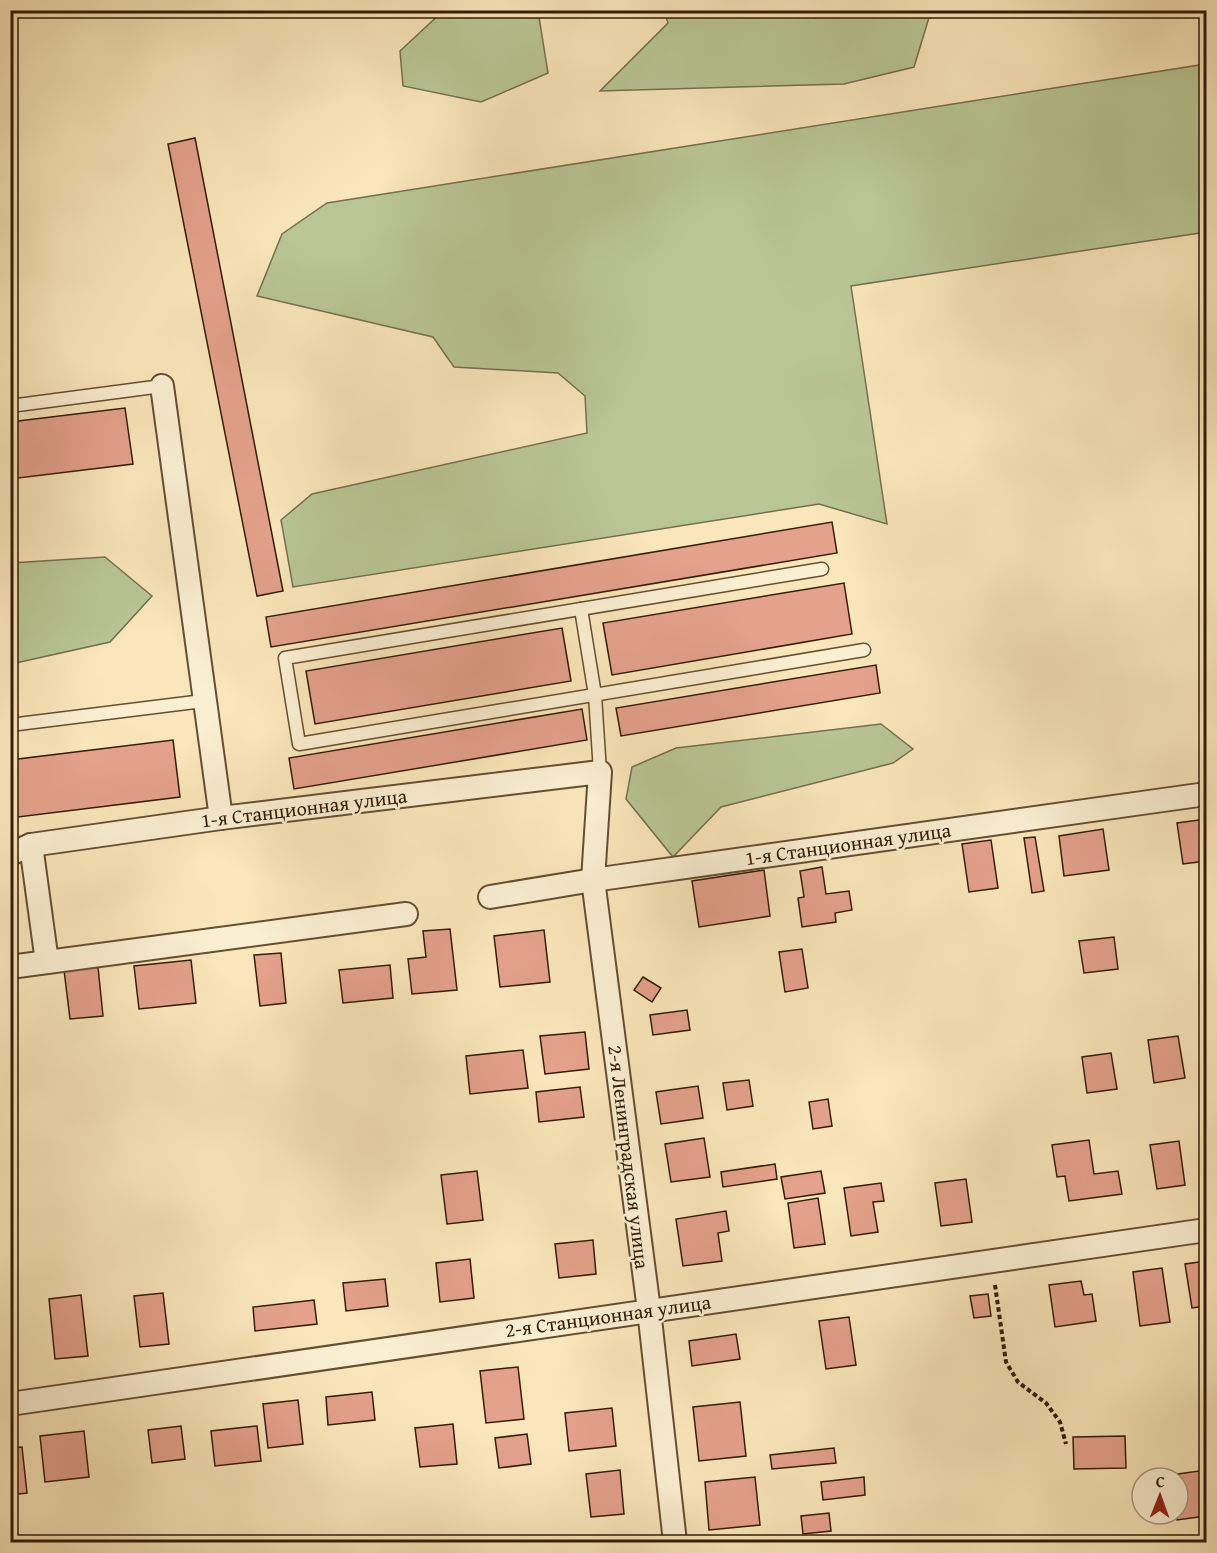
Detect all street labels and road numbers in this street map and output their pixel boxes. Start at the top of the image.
street label: 1-я Станционная улица [199,780,409,835]
street label: 1-я Станционная улица [743,815,953,872]
street label: 2-я Ленинградская улица [601,1043,658,1271]
street label: 2-я Станционная улица [503,1287,713,1344]

